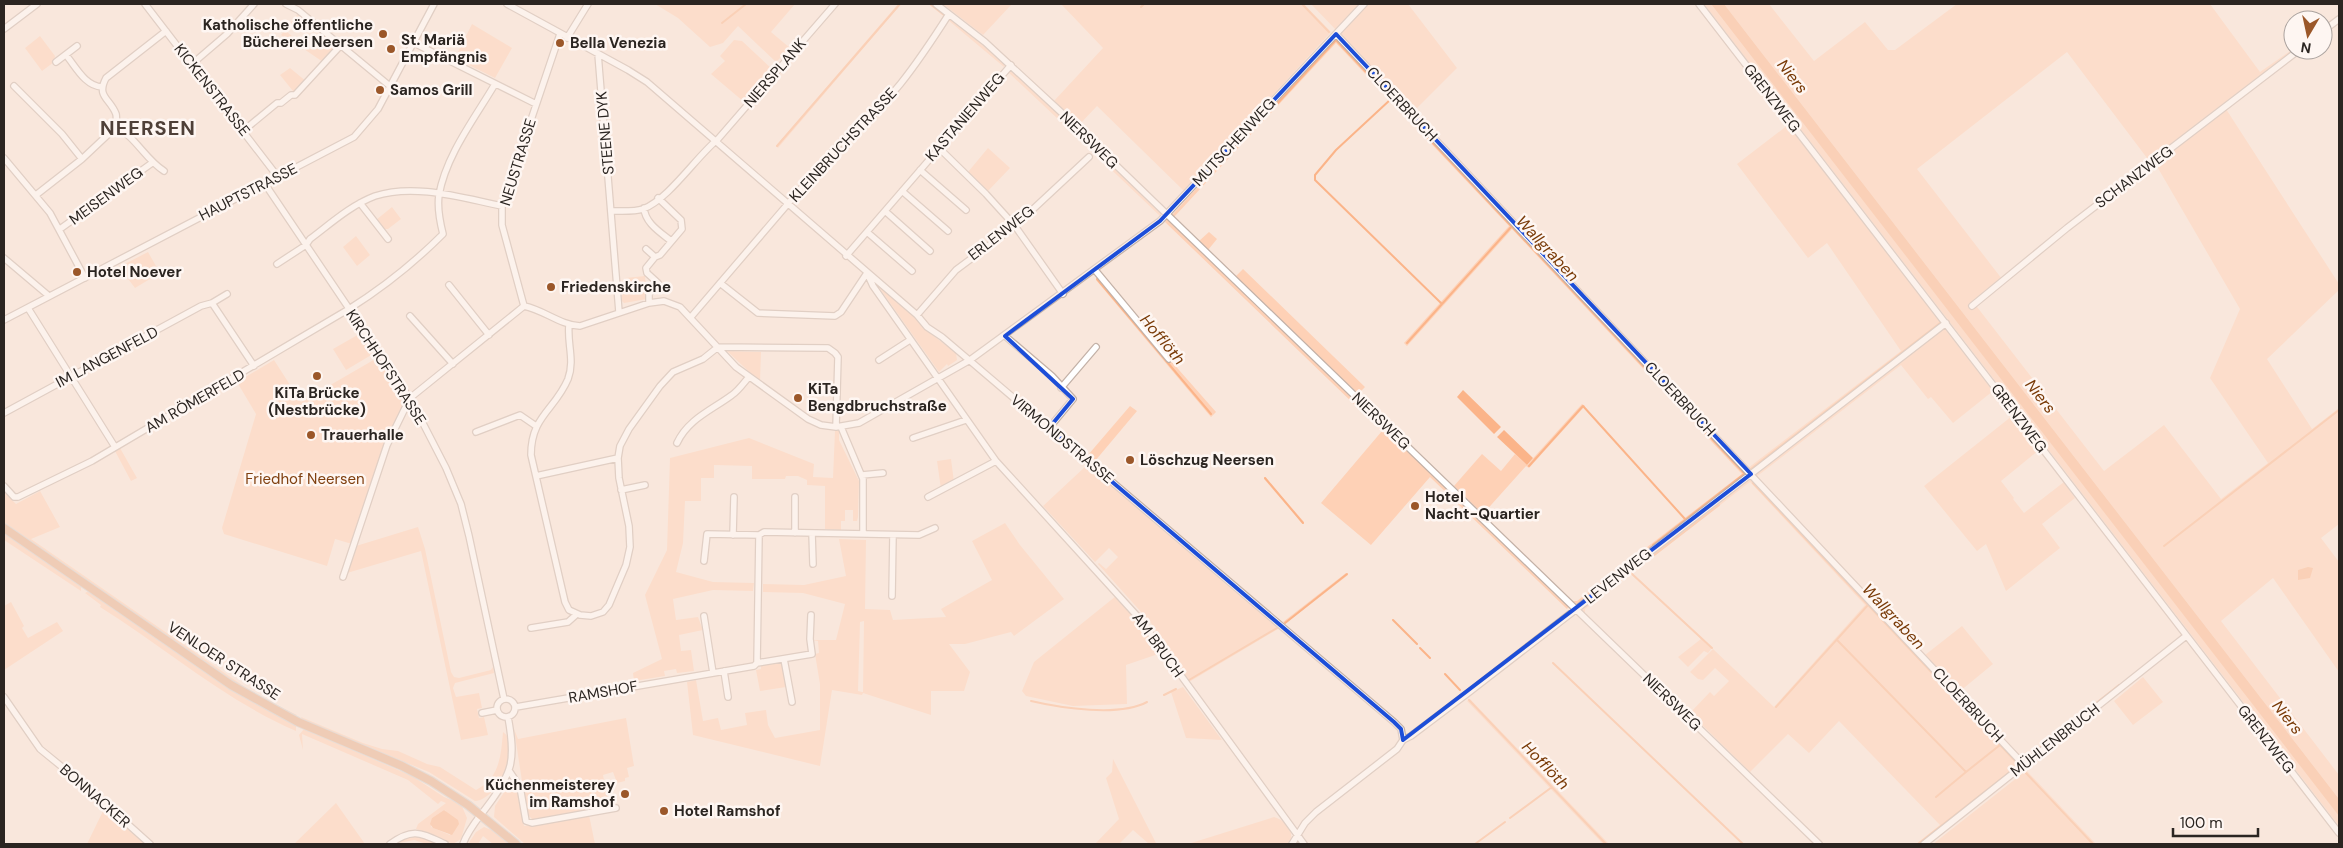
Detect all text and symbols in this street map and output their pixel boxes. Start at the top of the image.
north arrow [2283,10,2333,60]
place label: Katholische öffentliche Bücherei Neersen [203,15,373,52]
marker: Katholische öffentliche Bücherei Neersen [377,28,389,40]
place label: St. Mariä Empfängnis [401,30,487,67]
place label: Bella Venezia [570,33,666,53]
street label: NIERSPLANK [739,34,811,112]
marker: Bella Venezia [554,37,566,49]
text: N [2300,38,2312,58]
street label: KICKENSTRASSE [170,40,254,140]
marker: St. Mariä Empfängnis [385,43,397,55]
water label: Niers [1773,55,1813,98]
street label: GRENZWEG [1739,60,1805,136]
street label: CLOERBRUCH [1362,62,1442,146]
street label: KASTANIENWEG [921,68,1009,166]
place label: Samos Grill [390,80,473,100]
marker: Samos Grill [374,84,386,96]
street label: KLEINBRUCHSTRASSE [785,84,901,206]
street label: STEENE DYK [591,90,619,176]
street label: MUTSCHENWEG [1188,94,1280,190]
street label: NIERSWEG [1055,107,1123,173]
district label: NEERSEN [100,115,196,141]
street label: NEUSTRASSE [495,116,541,208]
street label: SCHANZWEG [2091,141,2177,213]
street label: HAUPTSTRASSE [195,159,301,225]
street label: MEISENWEG [65,162,147,230]
street label: ERLENWEG [964,201,1038,265]
water label: Wallgraben [1512,211,1584,286]
place label: Hotel Noever [87,262,182,282]
marker: Hotel Noever [71,266,83,278]
place label: Friedenskirche [561,277,671,297]
marker: Friedenskirche [545,281,557,293]
street label: KIRCHHOFSTRASSE [341,306,431,428]
water label: Hofflöth [1135,310,1190,369]
street label: IM LANGENFELD [52,322,162,392]
street label: CLOERBRUCH [1640,357,1720,441]
street label: AM RÖMERFELD [142,364,248,438]
marker: KiTa Brücke (Nestbrücke) [311,370,323,382]
water label: Niers [2021,375,2061,418]
place label: KiTa Bengdbruchstraße [808,379,947,416]
street label: GRENZWEG [1986,379,2052,457]
place label: KiTa Brücke (Nestbrücke) [268,383,366,420]
street label: NIERSWEG [1347,388,1415,454]
street label: VIRMONDSTRASSE [1006,390,1118,488]
marker: KiTa Bengdbruchstraße [792,392,804,404]
place label: Trauerhalle [321,425,404,445]
marker: Trauerhalle [305,429,317,441]
place label: Löschzug Neersen [1140,450,1274,470]
marker: Löschzug Neersen [1124,454,1136,466]
park label: Friedhof Neersen [245,469,365,489]
place label: Hotel Nacht-Quartier [1425,487,1540,524]
marker: Hotel Nacht-Quartier [1409,500,1421,512]
street label: LEVENWEG [1580,544,1656,608]
water label: Wallgraben [1858,579,1930,654]
street label: AM BRUCH [1128,609,1188,681]
street label: VENLOER STRASSE [164,617,284,705]
street label: CLOERBRUCH [1928,663,2008,747]
street label: NIERSWEG [1638,669,1706,735]
street label: RAMSHOF [567,676,639,708]
water label: Niers [2268,696,2308,739]
street label: MÜHLENBRUCH [2006,699,2104,781]
street label: GRENZWEG [2233,701,2299,777]
water label: Hofflöth [1517,737,1574,794]
street label: BONNACKER [55,760,135,832]
place label: Küchenmeisterey im Ramshof [485,775,615,812]
marker: Küchenmeisterey im Ramshof [619,788,631,800]
place label: Hotel Ramshof [674,801,780,821]
marker: Hotel Ramshof [658,805,670,817]
scale bar [2173,806,2258,838]
text: 100 m [2180,813,2223,833]

